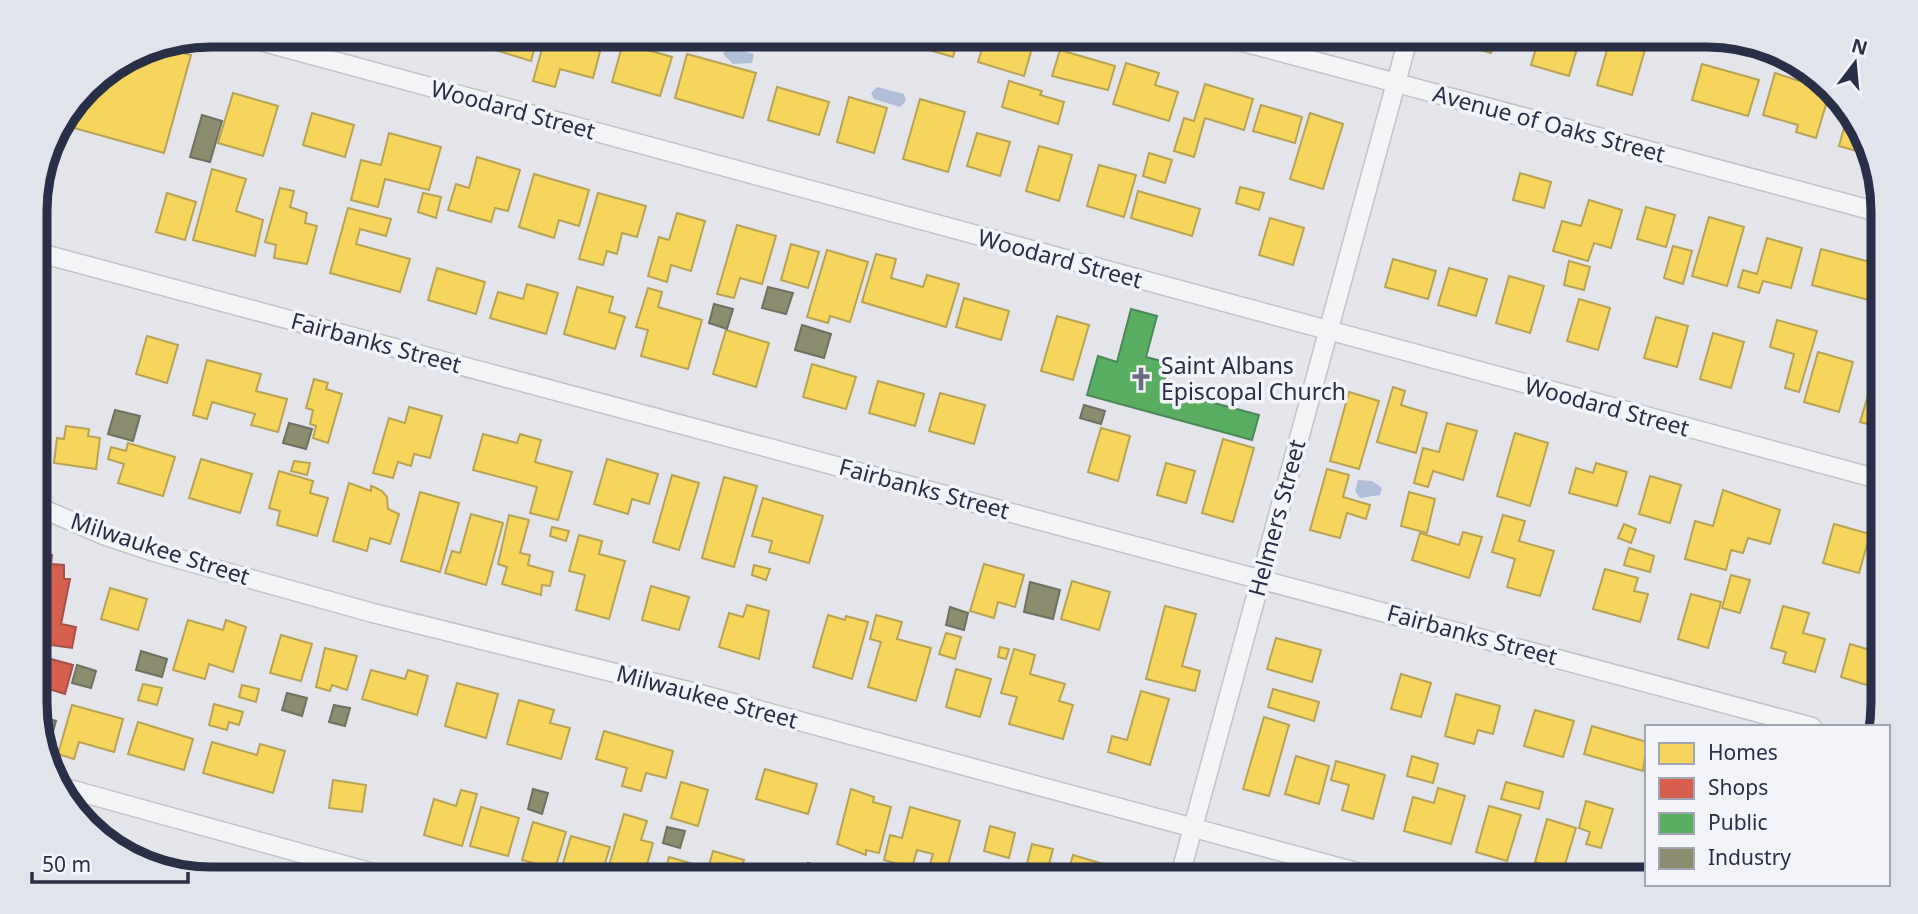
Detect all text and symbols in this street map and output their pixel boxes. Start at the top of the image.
north arrow [1820,28,1890,98]
text: N [1849,32,1871,61]
street label: Woodard Street [427,72,599,146]
street label: Avenue of Oaks Street [1430,77,1669,169]
street label: Woodard Street [974,221,1146,295]
street label: Fairbanks Street [288,304,465,380]
place label: Saint Albans Episcopal Church [1161,349,1346,407]
church icon: Saint Albans Episcopal Church [1127,365,1155,393]
street label: Woodard Street [1521,369,1693,443]
street label: Helmers Street [1240,436,1312,600]
street label: Fairbanks Street [836,450,1013,526]
street label: Milwaukee Street [67,504,254,592]
street label: Fairbanks Street [1384,596,1561,672]
street label: Milwaukee Street [613,656,801,736]
legend [1645,725,1890,886]
text: Homes [1708,738,1778,766]
text: Shops [1708,773,1768,801]
text: Public [1708,808,1768,836]
scale bar [32,841,187,885]
text: Industry [1708,843,1791,871]
text: 50 m [42,850,91,878]

